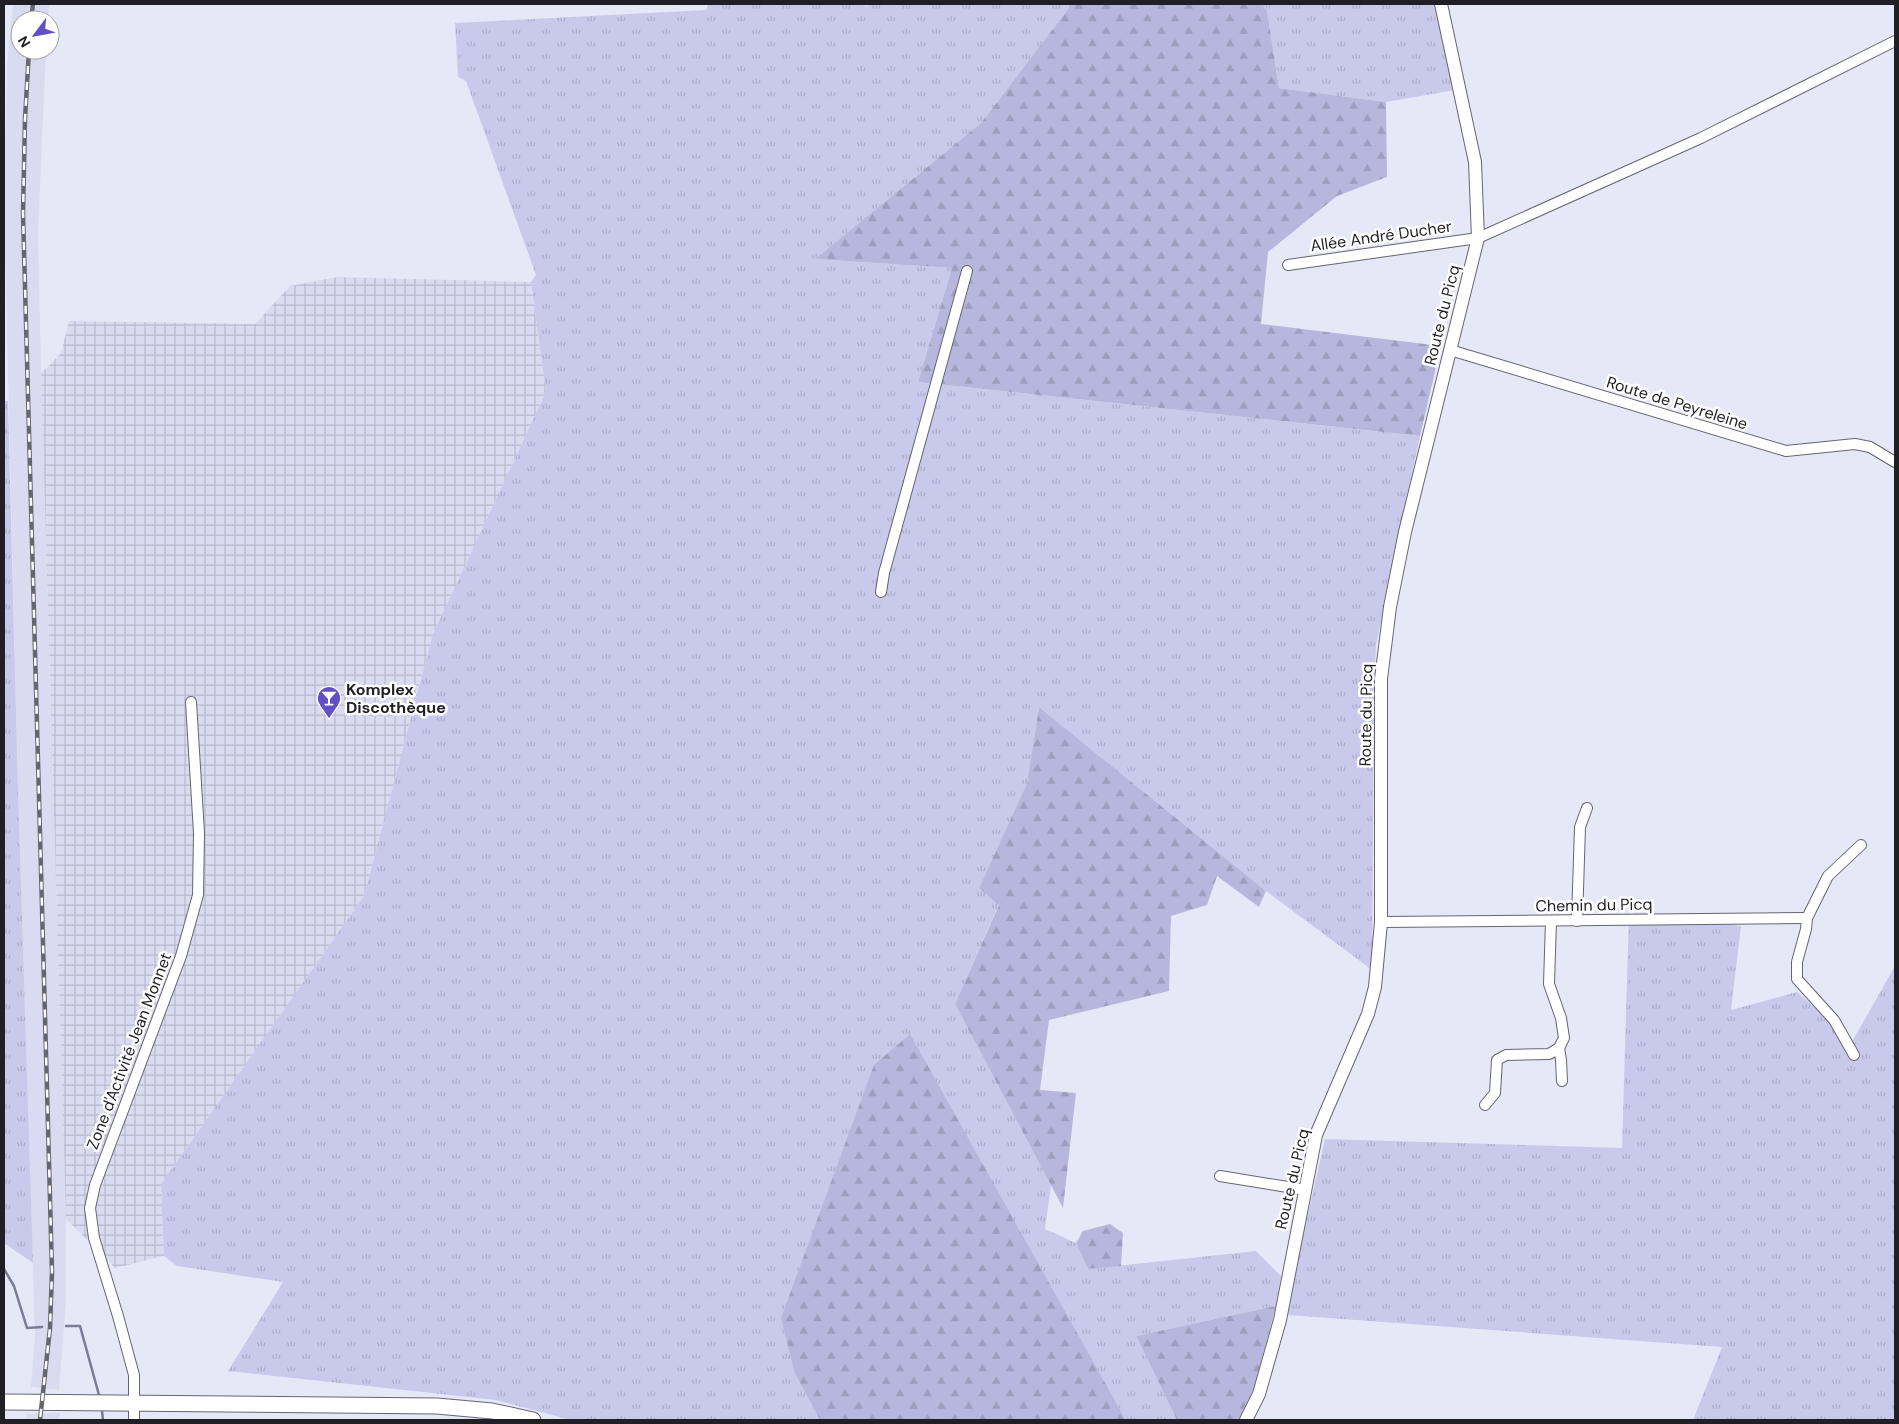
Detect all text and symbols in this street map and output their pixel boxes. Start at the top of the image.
north arrow [10,10,60,60]
text: N [14,33,34,51]
street label: Allée André Ducher [1309,216,1453,256]
street label: Route du Picq [1419,263,1465,367]
street label: Route de Peyreleine [1604,372,1750,434]
street label: Route du Picq [1355,663,1377,767]
place label: Komplex Discothèque [346,679,446,718]
bar icon: Komplex Discothèque [316,685,342,719]
street label: Chemin du Picq [1535,893,1653,917]
street label: Zone d'Activité Jean Monnet [82,950,176,1152]
street label: Route du Picq [1270,1127,1314,1231]

